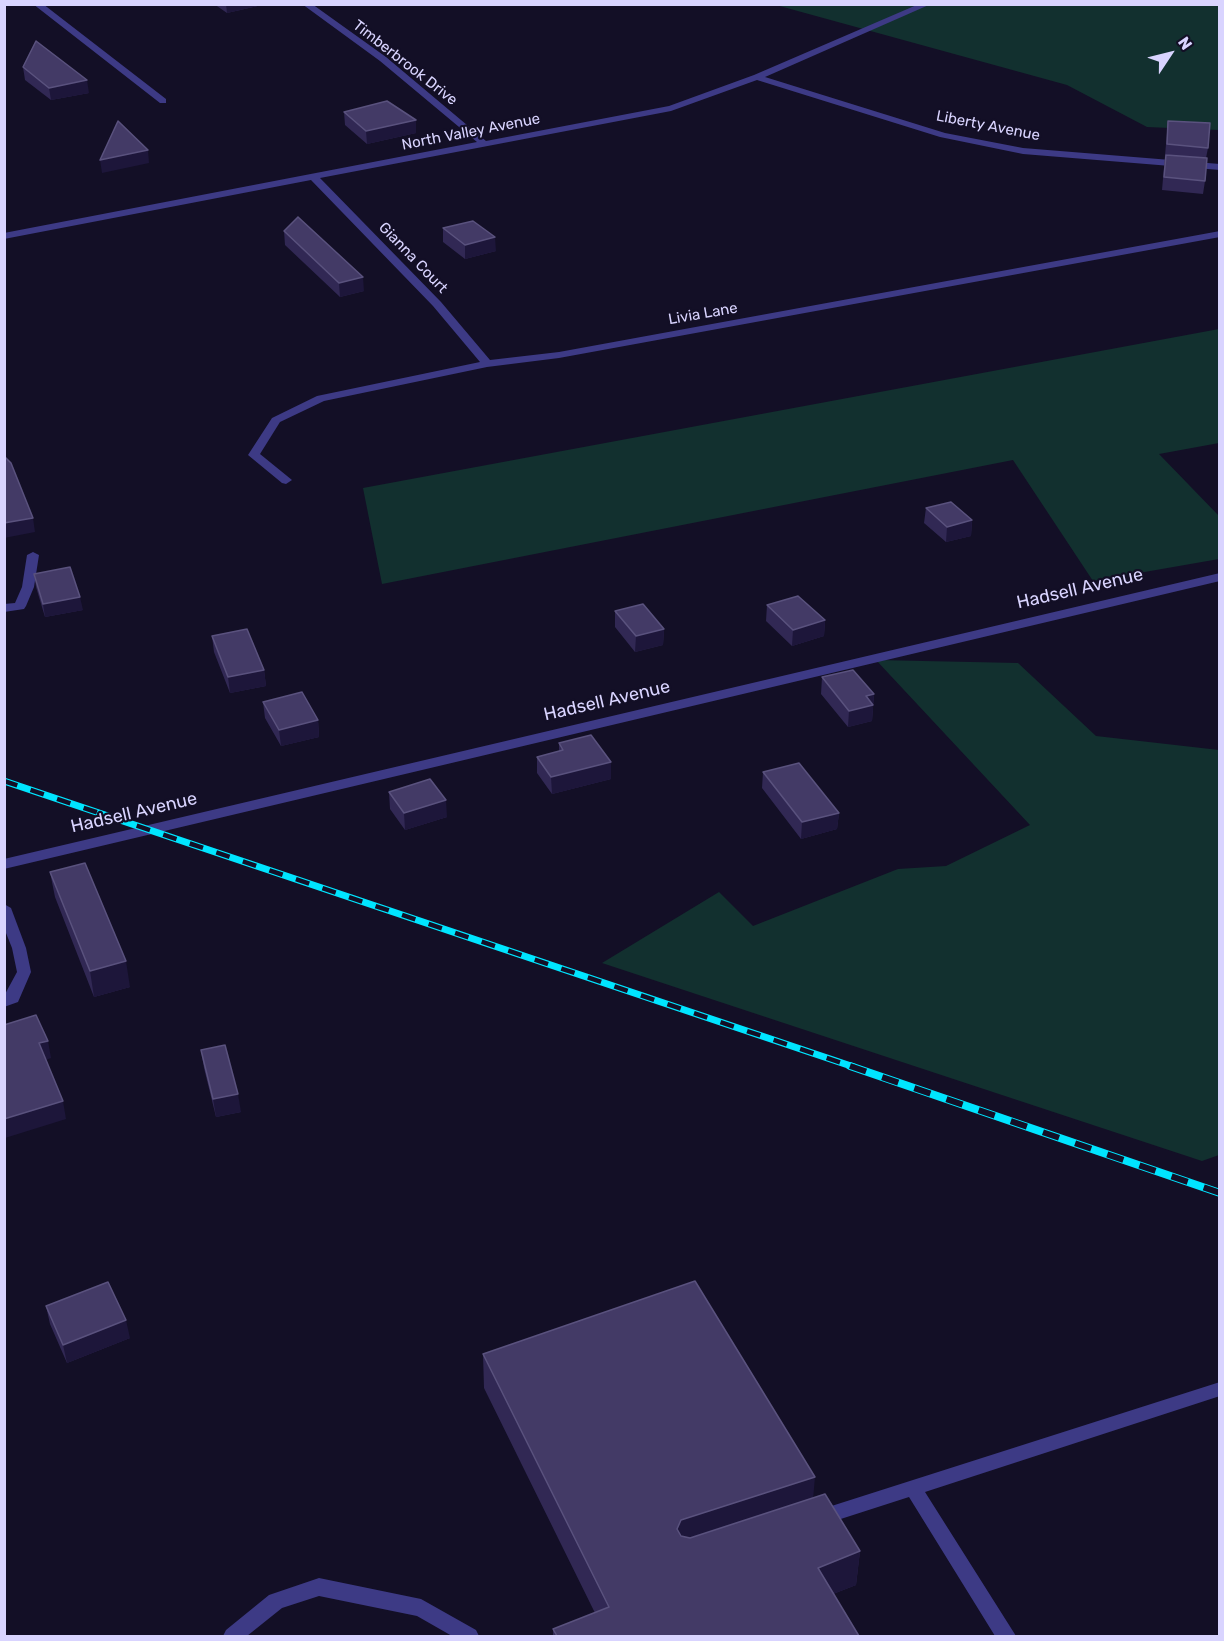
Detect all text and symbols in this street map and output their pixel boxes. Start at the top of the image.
street label: Timberbrook Drive [349,17,461,109]
north arrow [1140,24,1200,84]
text: N [1174,33,1196,54]
street label: Liberty Avenue [935,107,1041,145]
street label: North Valley Avenue [400,110,542,154]
street label: Gianna Court [375,219,451,297]
street label: Livia Lane [667,299,739,329]
street label: Hadsell Avenue [1015,564,1145,614]
street label: Hadsell Avenue [542,676,672,726]
street label: Hadsell Avenue [69,788,199,838]

